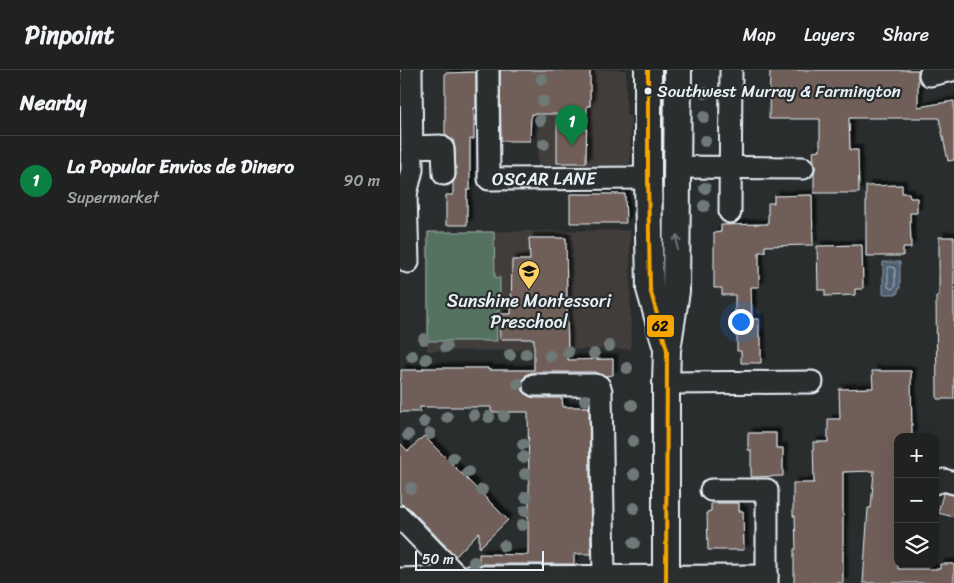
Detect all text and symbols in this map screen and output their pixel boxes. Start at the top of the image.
text: Pinpoint [25,14,114,56]
text: Map [743,19,776,51]
text: Layers [804,19,855,51]
text: Share [883,19,929,51]
place label: Southwest Murray & Farmington [657,76,901,106]
text: Nearby [20,84,86,122]
marker: Southwest Murray & Farmington [643,86,653,96]
pin: 1 [556,105,588,146]
text: La Popular Envios de Dinero [67,150,294,183]
street label: OSCAR LANE [492,162,597,195]
text: 1 [33,166,39,195]
text: 90 m [344,166,380,195]
text: Supermarket [67,183,159,212]
one-way arrow [672,234,682,250]
school or university icon: Sunshine Montessori Preschool [517,259,541,290]
place label: Sunshine Montessori Preschool [447,285,612,338]
your location [728,309,754,335]
line badge: 62 [646,314,675,338]
text: 62 [651,314,669,339]
map controls [894,433,939,568]
button: + [894,433,939,478]
button: − [894,478,939,523]
button: layers [894,523,939,568]
text: 50 m [422,547,454,572]
scale bar [415,548,544,571]

